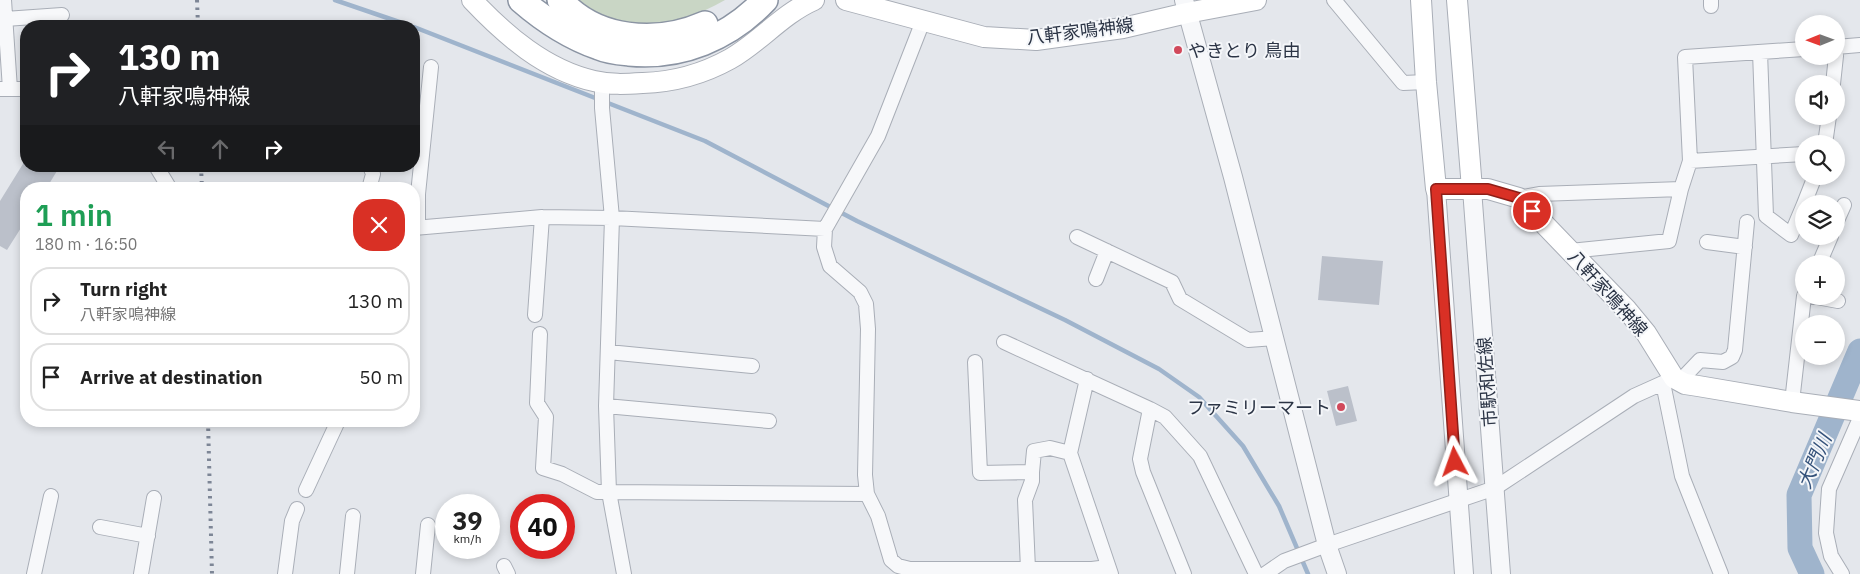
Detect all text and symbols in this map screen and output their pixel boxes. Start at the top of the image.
street label: 八軒家鳴神線 [1025,13,1135,49]
north arrow [1795,15,1845,65]
map controls [1795,15,1845,365]
text: 130 m [118,34,221,80]
place label: やきとり 鳥由 [1188,39,1300,62]
icon: right [35,40,100,105]
marker: やきとり 鳥由 [1172,44,1184,56]
button: sound [1795,75,1845,125]
text: 八軒家鳴神線 [118,81,250,110]
icon: left [153,135,181,163]
icon: ahead [206,135,234,163]
icon: right [259,135,287,163]
button: search [1795,135,1845,185]
pin [1511,190,1553,232]
text: 1 min [35,195,113,234]
button: layers [1795,195,1845,245]
icon: arrive [1518,197,1546,225]
button: close [353,199,405,251]
text: 180 m · 16:50 [35,234,137,254]
street label: 八軒家鳴神線 [1563,245,1653,341]
button: + [1795,255,1845,305]
text: Turn right [80,277,167,301]
icon: right [37,287,65,315]
text: 130 m [348,289,403,313]
text: 八軒家鳴神線 [80,304,176,324]
button: − [1795,315,1845,365]
street label: 市駅和佐線 [1472,336,1502,428]
icon: arrive [37,363,65,391]
text: Arrive at destination [80,365,263,389]
text: 50 m [359,365,403,389]
place label: ファミリーマート [1187,396,1331,419]
marker: ファミリーマート [1335,401,1347,413]
water label: 大門川 [1792,428,1837,492]
position arrow [1428,435,1480,487]
speed limit sign: 40 [510,494,575,559]
text: 39 [452,504,483,537]
text: km/h [453,531,482,546]

